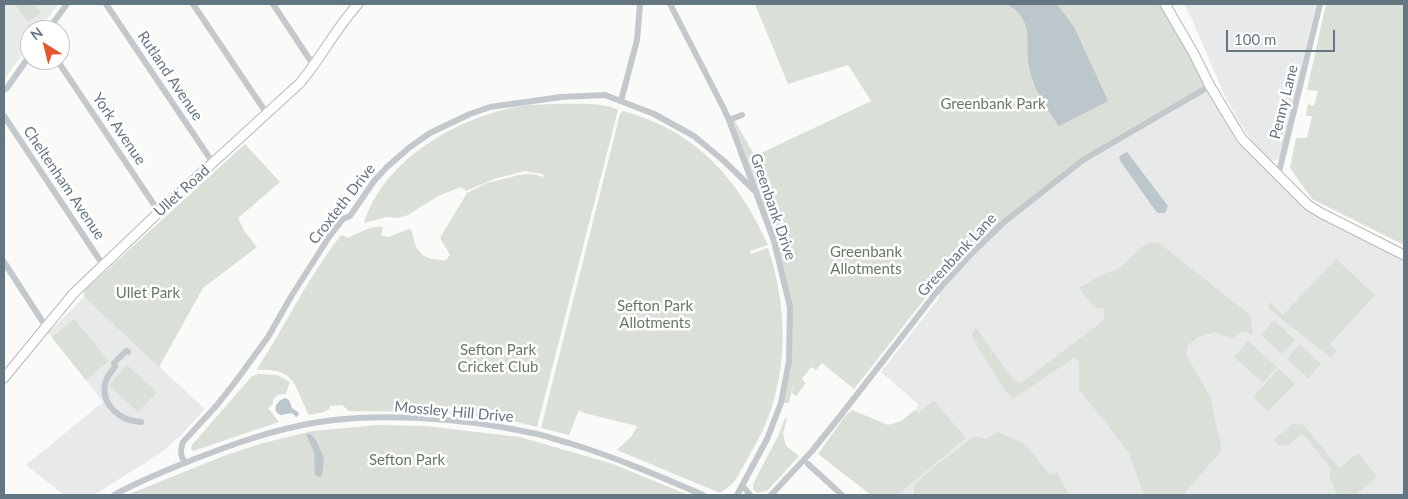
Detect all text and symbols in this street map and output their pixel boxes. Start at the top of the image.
north arrow [20,20,70,70]
scale bar [1228,20,1337,52]
text: N [27,23,46,43]
street label: Rutland Avenue [133,28,207,124]
text: 100 m [1234,30,1276,48]
street label: Penny Lane [1266,63,1302,141]
street label: York Avenue [88,90,150,168]
park label: Greenbank Park [940,95,1046,113]
street label: Cheltenham Avenue [19,123,109,243]
street label: Greenbank Drive [746,151,800,263]
street label: Croxteth Drive [305,160,379,248]
street label: Ullet Road [151,161,213,221]
street label: Greenbank Lane [914,210,1000,300]
park label: Greenbank Allotments [830,243,902,278]
park label: Ullet Park [116,284,180,302]
park label: Sefton Park Allotments [617,297,693,332]
park label: Sefton Park Cricket Club [458,341,538,376]
street label: Mossley Hill Drive [394,398,514,426]
park label: Sefton Park [369,451,445,469]

